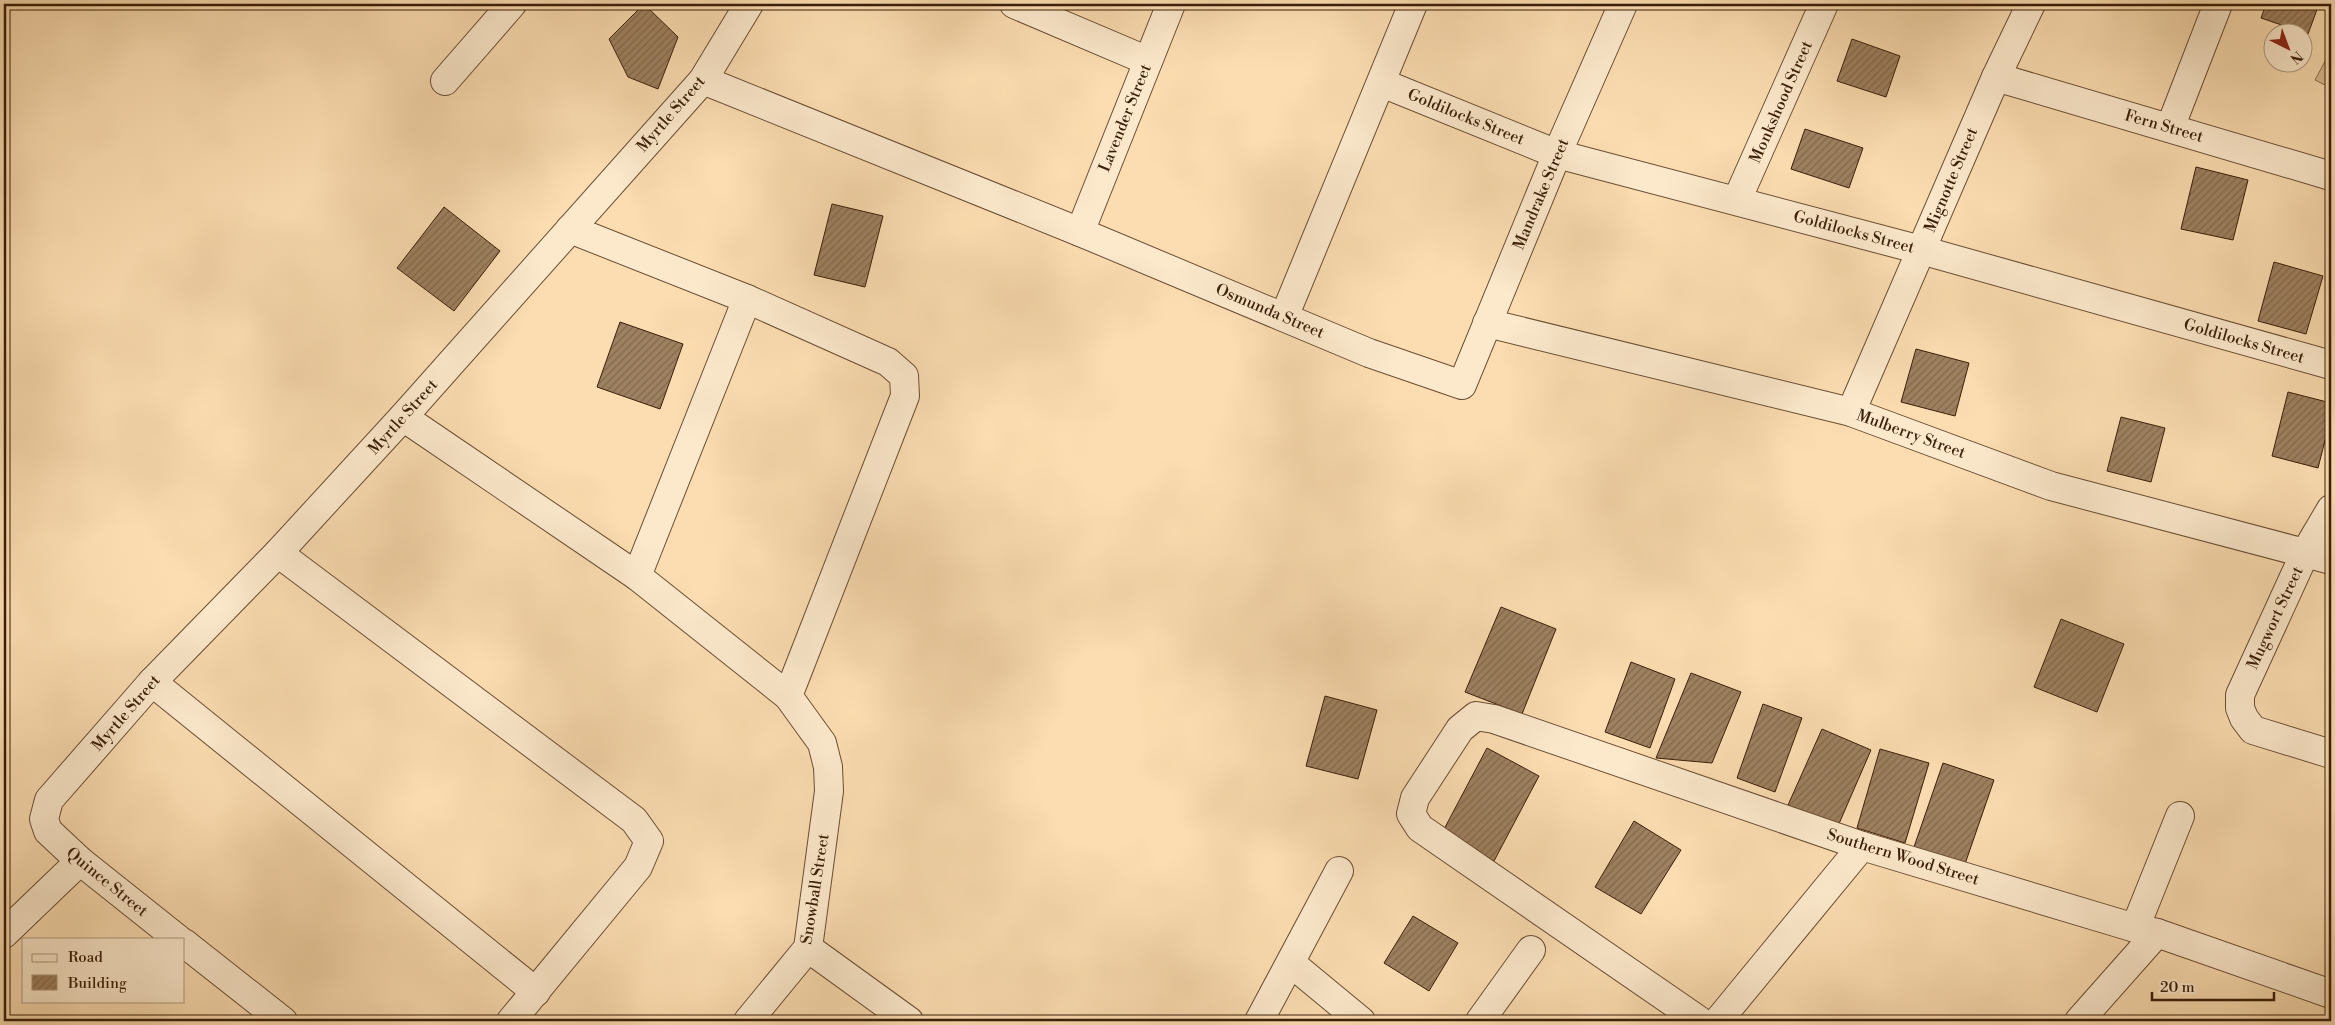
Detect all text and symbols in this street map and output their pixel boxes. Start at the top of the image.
north arrow [2262,22,2312,72]
street label: Monkshood Street [1745,37,1817,166]
text: N [2286,47,2306,67]
street label: Lavender Street [1094,61,1156,175]
street label: Myrtle Street [632,71,710,156]
street label: Goldilocks Street [1405,84,1528,150]
street label: Fern Street [2122,105,2206,147]
street label: Mignotte Street [1920,124,1982,236]
street label: Mandrake Street [1509,135,1574,253]
street label: Goldilocks Street [1791,206,1917,258]
street label: Osmunda Street [1213,279,1328,343]
street label: Goldilocks Street [2181,314,2307,368]
street label: Myrtle Street [364,375,442,459]
street label: Mulberry Street [1854,405,1969,463]
street label: Mugwort Street [2242,563,2308,673]
street label: Myrtle Street [87,670,165,755]
street label: Southern Wood Street [1825,824,1982,890]
street label: Snowball Street [796,832,834,946]
street label: Quince Street [62,843,152,921]
legend [22,938,185,1002]
text: Road [68,948,103,967]
scale bar [2152,970,2275,1002]
text: Building [67,974,127,993]
text: 20 m [2160,978,2195,997]

